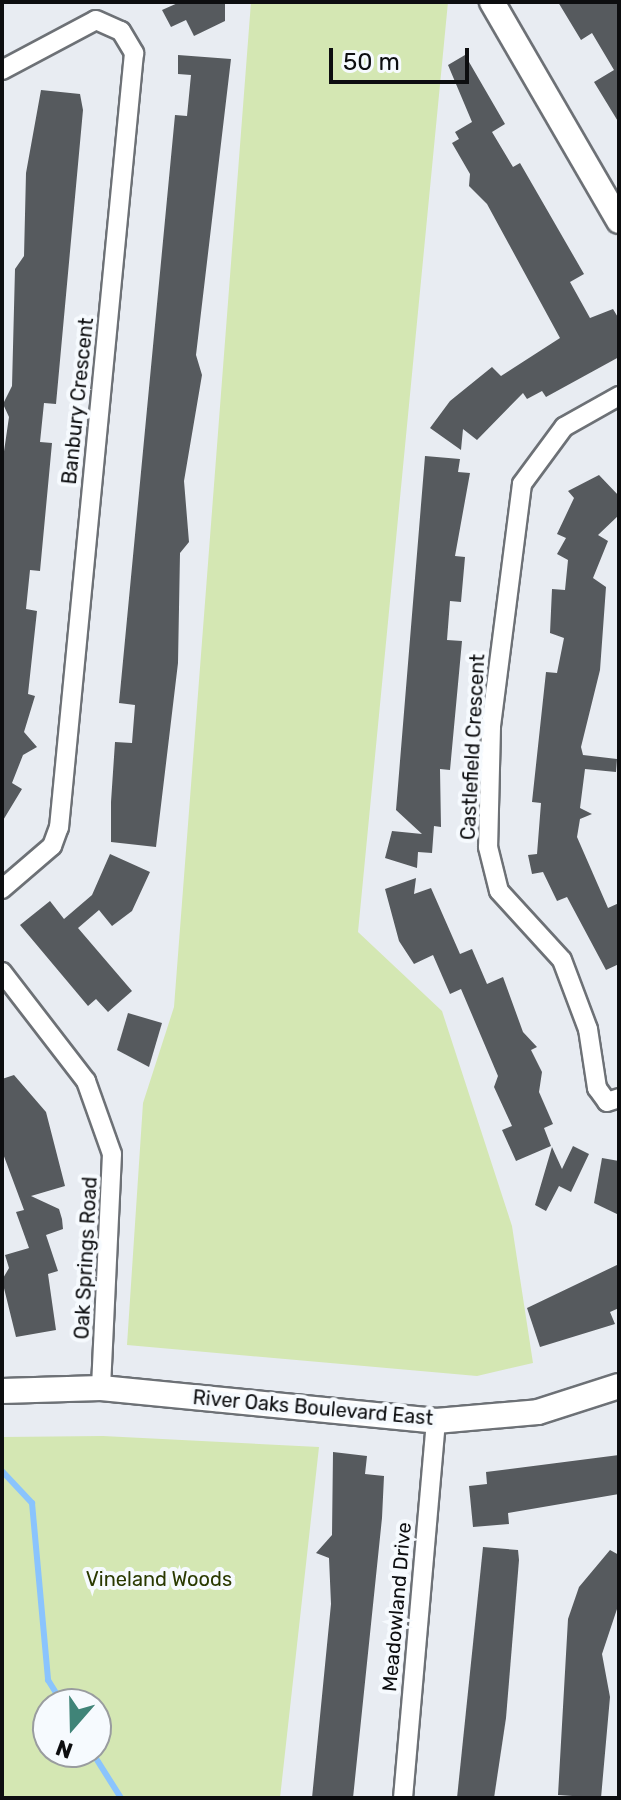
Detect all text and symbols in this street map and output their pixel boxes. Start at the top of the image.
scale bar [333,32,473,82]
text: 50 m [343,48,400,76]
street label: Banbury Crescent [57,316,99,486]
street label: Castlefield Crescent [456,653,490,841]
street label: Oak Springs Road [70,1176,102,1340]
street label: River Oaks Boulevard East [192,1386,434,1430]
street label: Meadowland Drive [378,1521,416,1693]
park label: Vineland Woods [86,1567,232,1591]
north arrow [32,1688,112,1768]
text: N [52,1734,76,1765]

